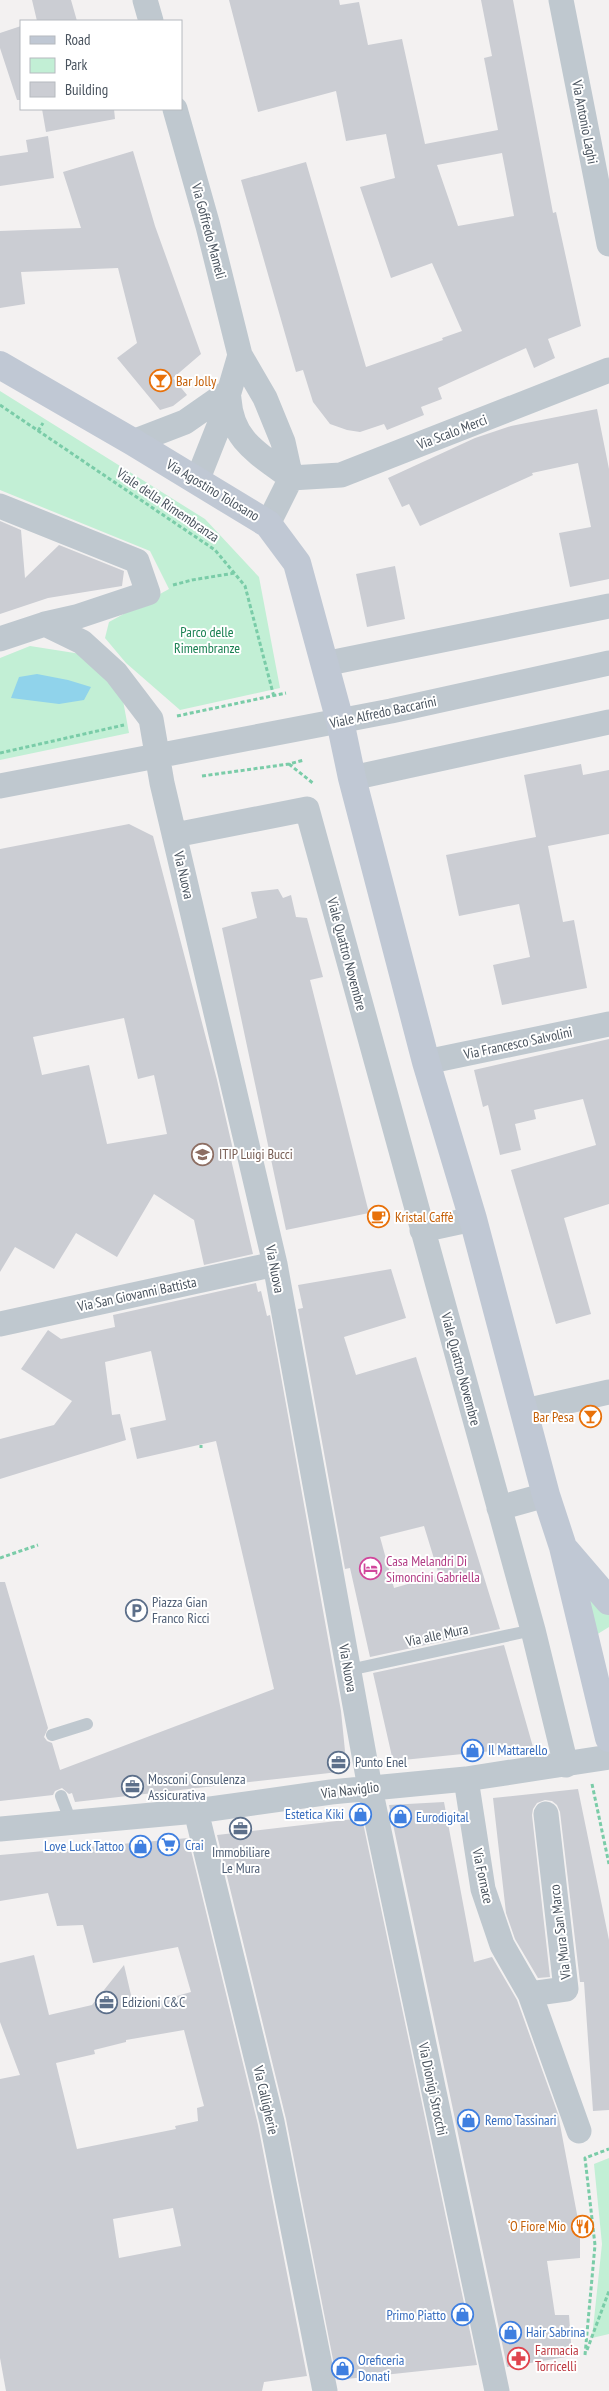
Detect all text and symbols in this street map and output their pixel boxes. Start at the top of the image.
legend [20,20,182,110]
text: Road [65,30,91,49]
text: Park [65,55,87,74]
street label: Via Antonio Laghi [568,78,602,165]
text: Building [65,80,108,99]
street label: Via Goffredo Mameli [187,180,230,281]
bar icon: Bar Jolly [148,369,172,393]
place label: Bar Jolly [176,372,217,390]
street label: Via Scalo Merci [414,410,490,454]
street label: Via Agostino Tolosano [162,455,263,525]
street label: Viale della Rimembranza [112,463,223,546]
park label: Parco delle Rimembranze [174,623,240,657]
street label: Viale Alfredo Baccarini [327,692,438,732]
street label: Via Nuova [170,848,198,901]
street label: Viale Quattro Novembre [323,894,371,1013]
street label: Via Francesco Salvolini [461,1023,574,1063]
school or university icon: ITIP Luigi Bucci [191,1142,215,1166]
place label: ITIP Luigi Bucci [219,1145,293,1163]
cafe icon: Kristal Caffè [367,1205,391,1229]
place label: Kristal Caffè [395,1208,454,1226]
street label: Via Nuova [261,1242,288,1295]
street label: Via San Giovanni Battista [75,1273,198,1316]
street label: Viale Quattro Novembre [437,1309,485,1428]
bar icon: Bar Pesa [578,1405,602,1429]
place label: Bar Pesa [533,1408,574,1426]
place label: Casa Melandri Di Simoncini Gabriella [386,1552,480,1586]
hotel icon: Casa Melandri Di Simoncini Gabriella [358,1557,382,1581]
place label: Piazza Gian Franco Ricci [152,1593,210,1627]
parking icon: Piazza Gian Franco Ricci [124,1598,148,1622]
street label: Via alle Mura [403,1620,470,1651]
street label: Via Nuova [335,1642,361,1694]
shop icon: Il Mattarello [460,1738,484,1762]
place label: Il Mattarello [488,1741,548,1759]
office icon: Punto Enel [327,1750,351,1774]
place label: Punto Enel [355,1753,408,1771]
place label: Mosconi Consulenza Assicurativa [148,1770,246,1804]
office icon: Mosconi Consulenza Assicurativa [120,1775,144,1799]
street label: Via Naviglio [319,1778,380,1803]
shop icon: Estetica Kiki [348,1802,372,1826]
place label: Estetica Kiki [285,1805,344,1823]
shop icon: Eurodigital [388,1805,412,1829]
place label: Eurodigital [416,1808,470,1826]
office icon: Immobiliare Le Mura [229,1817,253,1841]
supermarket icon: Crai [157,1833,181,1857]
shop icon: Love Luck Tattoo [128,1834,152,1858]
place label: Crai [185,1836,204,1854]
place label: Love Luck Tattoo [44,1837,124,1855]
place label: Immobiliare Le Mura [212,1843,270,1877]
street label: Via Fornace [468,1846,498,1905]
street label: Via Mura San Marco [545,1884,575,1981]
office icon: Edizioni C&C [94,1990,118,2014]
place label: Edizioni C&C [122,1993,186,2011]
street label: Via Dionigi Strocchi [414,2040,452,2137]
street label: Via Calligherie [249,2063,283,2136]
shop icon: Remo Tassinari [457,2108,481,2132]
place label: Remo Tassinari [485,2111,557,2129]
restaurant icon: ‘O Fiore Mio [570,2214,594,2238]
place label: ‘O Fiore Mio [508,2217,566,2235]
shop icon: Primo Piatto [450,2303,474,2327]
place label: Primo Piatto [386,2306,446,2324]
shop icon: Hair Sabrina [498,2320,522,2344]
place label: Hair Sabrina [526,2323,585,2341]
place label: Farmacia Torricelli [535,2341,579,2375]
pharmacy icon: Farmacia Torricelli [507,2346,531,2370]
place label: Oreficeria Donati [358,2351,404,2385]
shop icon: Oreficeria Donati [330,2356,354,2380]

